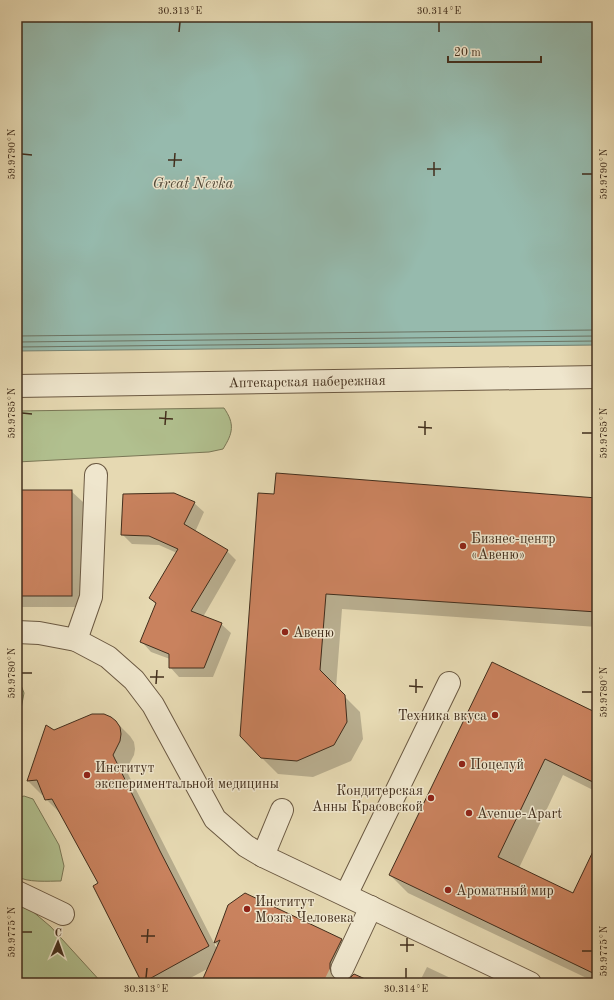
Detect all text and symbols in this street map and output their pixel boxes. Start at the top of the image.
text: 30.313°E [158,6,202,16]
text: 30.314°E [417,6,461,16]
scale bar [448,38,541,64]
text: 20 m [454,47,481,59]
text: 59.9790°N [7,128,17,180]
text: 59.9790°N [599,148,609,200]
water label: Great Nevka [152,177,234,192]
street label: Аптекарская набережная [228,374,386,390]
text: 59.9785°N [7,387,17,439]
text: 59.9785°N [599,407,609,459]
place label: Бизнес-центр «Авеню» [471,532,556,562]
marker: Бизнес-центр «Авеню» [458,541,468,551]
place label: Авеню [293,626,334,640]
marker: Авеню [280,627,290,637]
text: 59.9780°N [7,647,17,699]
text: 59.9780°N [599,666,609,718]
place label: Техника вкуса [398,709,487,723]
marker: Техника вкуса [490,710,500,720]
place label: Поцелуй [470,758,524,772]
marker: Поцелуй [457,759,467,769]
place label: Институт экспериментальной медицины [95,761,279,791]
marker: Институт экспериментальной медицины [82,770,92,780]
place label: Кондитерская Анны Красовской [312,784,423,814]
marker: Кондитерская Анны Красовской [426,793,436,803]
place label: Avenue-Apart [477,807,562,821]
marker: Avenue-Apart [464,808,474,818]
place label: Ароматный мир [456,884,554,898]
marker: Ароматный мир [443,885,453,895]
place label: Институт Мозга Человека [255,895,354,925]
marker: Институт Мозга Человека [242,904,252,914]
text: 59.9775°N [7,906,17,958]
north arrow [38,922,78,962]
text: 59.9775°N [599,925,609,977]
text: С [54,928,62,939]
text: 30.313°E [124,984,168,994]
text: 30.314°E [384,984,428,994]

